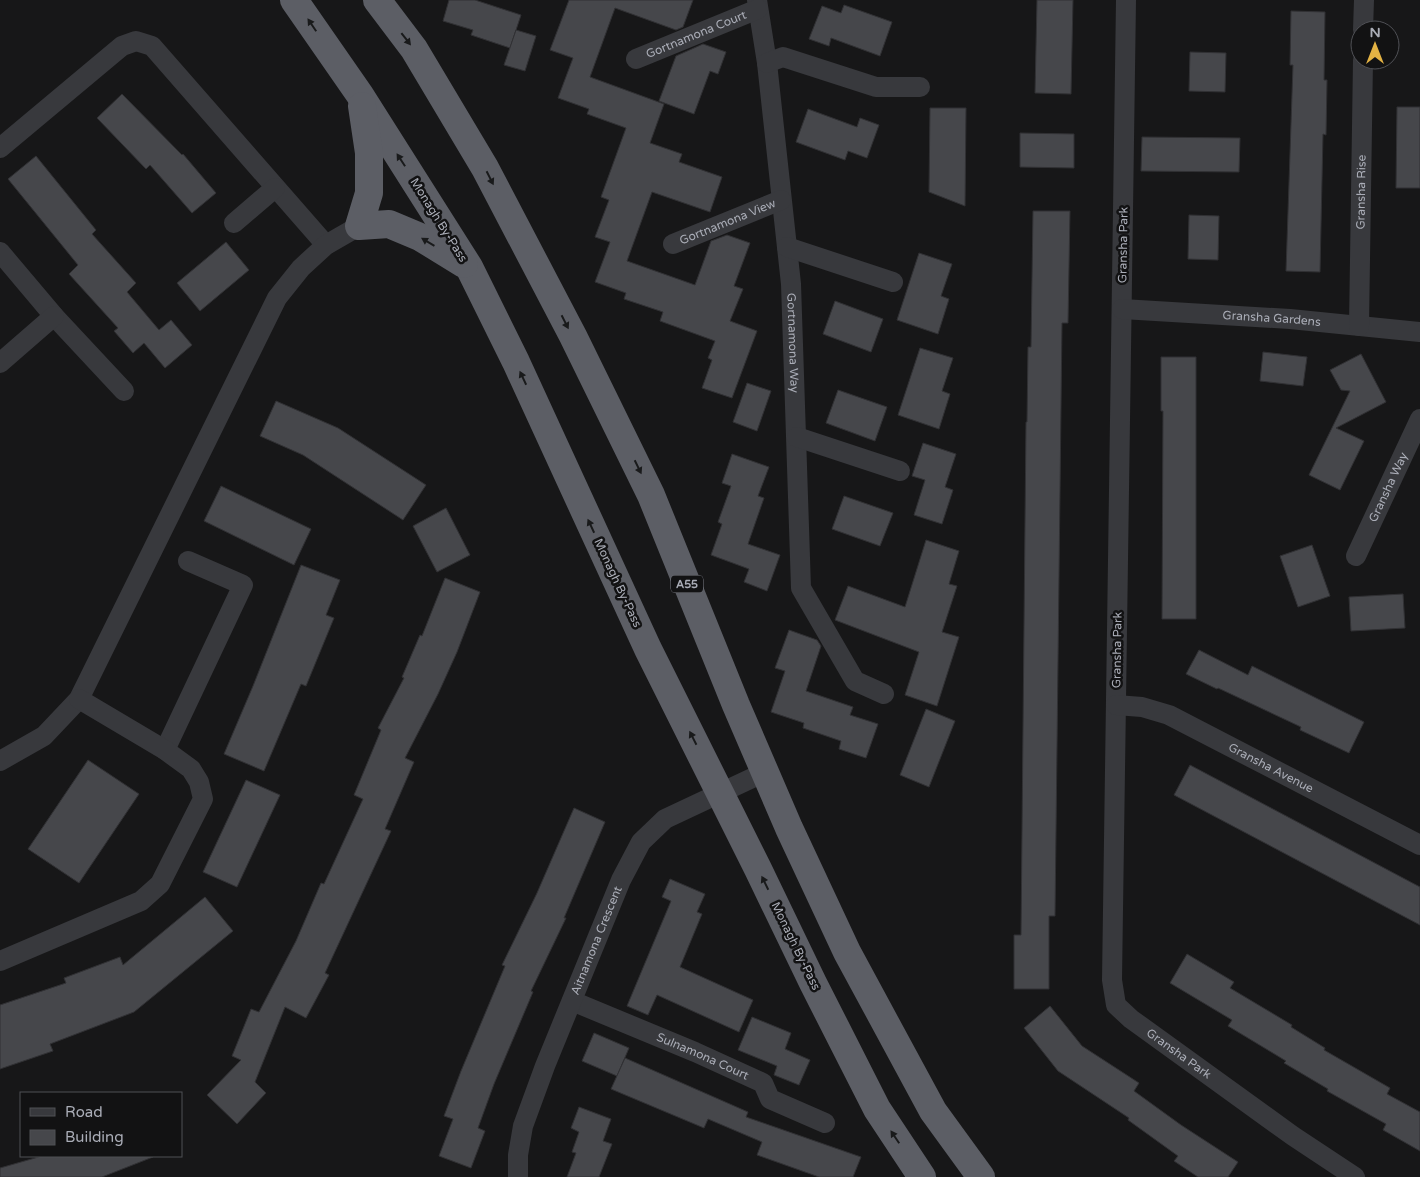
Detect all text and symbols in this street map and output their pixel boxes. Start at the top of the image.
street label: Gortnamona Court [644,7,749,61]
one-way arrow [307,18,317,31]
north arrow [1350,20,1400,70]
text: N [1369,24,1381,41]
one-way arrow [401,32,412,45]
one-way arrow [397,154,406,167]
street label: Gransha Rise [1353,154,1369,230]
one-way arrow [486,170,494,185]
street label: Monagh By-Pass [408,175,471,265]
street label: Gortnamona View [677,196,778,248]
street label: Gransha Park [1115,206,1131,283]
one-way arrow [421,237,434,246]
street label: Gortnamona Way [784,293,802,394]
street label: Gransha Gardens [1222,308,1322,329]
one-way arrow [561,315,569,329]
one-way arrow [519,371,527,385]
street label: Gransha Way [1366,449,1411,524]
one-way arrow [633,460,642,475]
one-way arrow [587,519,595,533]
street label: Monagh By-Pass [591,536,645,630]
road number: A55 [671,576,703,592]
street label: Gransha Park [1109,611,1125,688]
one-way arrow [689,730,697,745]
street label: Gransha Avenue [1226,740,1316,796]
one-way arrow [761,876,769,890]
street label: Aitnamona Crescent [568,884,625,997]
street label: Monagh By-Pass [769,900,823,993]
street label: Gransha Park [1144,1026,1214,1082]
street label: Sulnamona Court [655,1030,751,1083]
legend [20,1092,182,1157]
text: Road [65,1103,103,1121]
text: Building [65,1128,124,1146]
one-way arrow [890,1130,900,1143]

